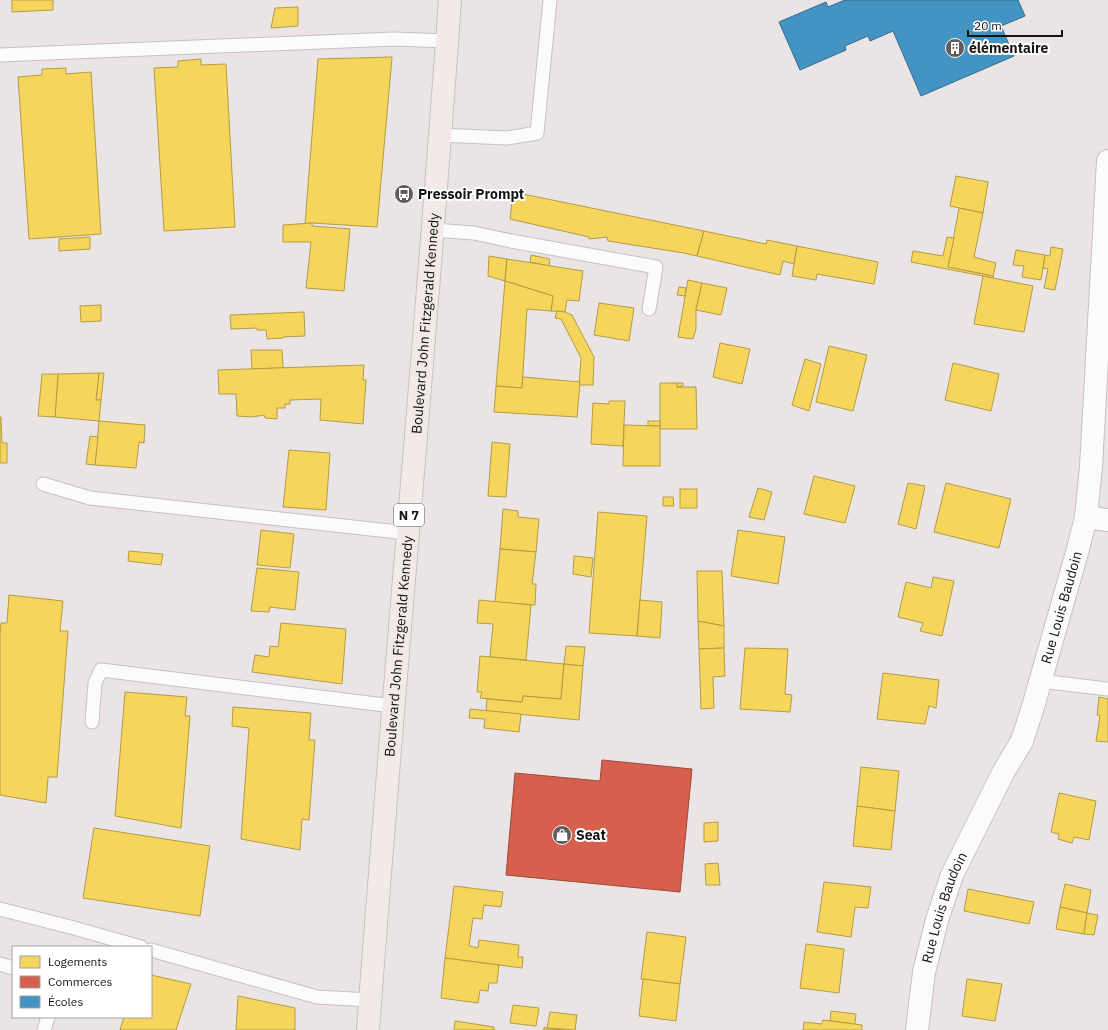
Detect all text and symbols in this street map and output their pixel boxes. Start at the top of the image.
scale bar [968,12,1062,38]
text: 20 m [974,18,1002,33]
building icon: élémentaire [944,37,966,59]
place label: élémentaire [969,39,1049,57]
bus stop icon: Pressoir Prompt [393,183,415,205]
place label: Pressoir Prompt [418,185,524,203]
street label: Boulevard John Fitzgerald Kennedy [407,212,443,435]
road number: N 7 [394,504,424,526]
street label: Boulevard John Fitzgerald Kennedy [380,535,417,757]
street label: Rue Louis Baudoin [1037,549,1086,666]
shop icon: Seat [551,824,573,846]
place label: Seat [576,826,606,844]
street label: Rue Louis Baudoin [918,849,971,965]
legend [12,946,152,1018]
text: Logements [48,954,108,969]
text: Commerces [48,974,113,989]
text: Écoles [48,994,83,1009]

